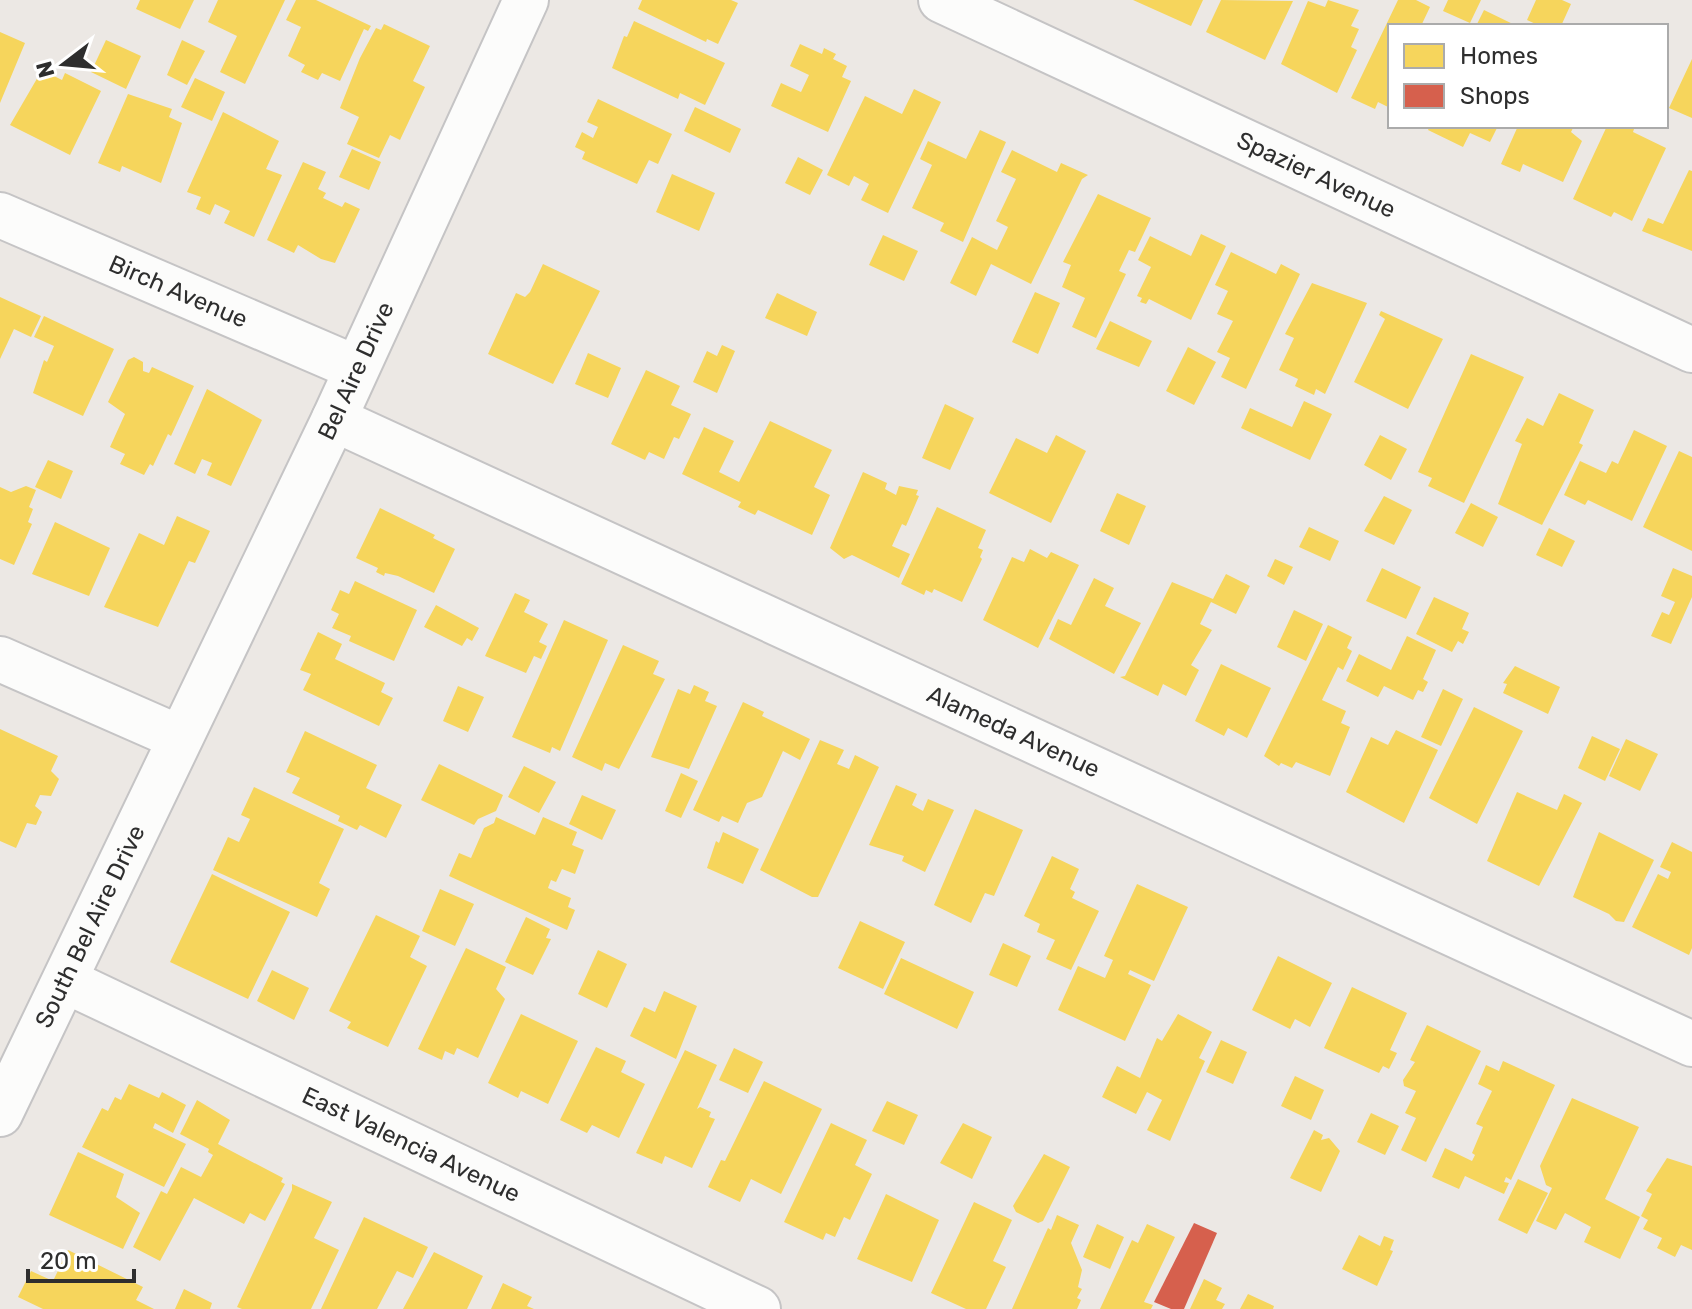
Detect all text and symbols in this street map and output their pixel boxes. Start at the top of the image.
north arrow [24,24,104,104]
legend [1388,24,1668,128]
text: Homes [1460,42,1538,70]
text: N [30,58,60,81]
text: Shops [1460,82,1530,110]
street label: Spazier Avenue [1232,126,1400,224]
street label: Birch Avenue [105,250,252,334]
street label: Bel Aire Drive [312,298,400,444]
street label: Alameda Avenue [923,680,1104,784]
street label: South Bel Aire Drive [29,821,151,1032]
street label: East Valencia Avenue [298,1081,525,1208]
scale bar [28,1233,134,1283]
text: 20 m [40,1247,97,1275]

